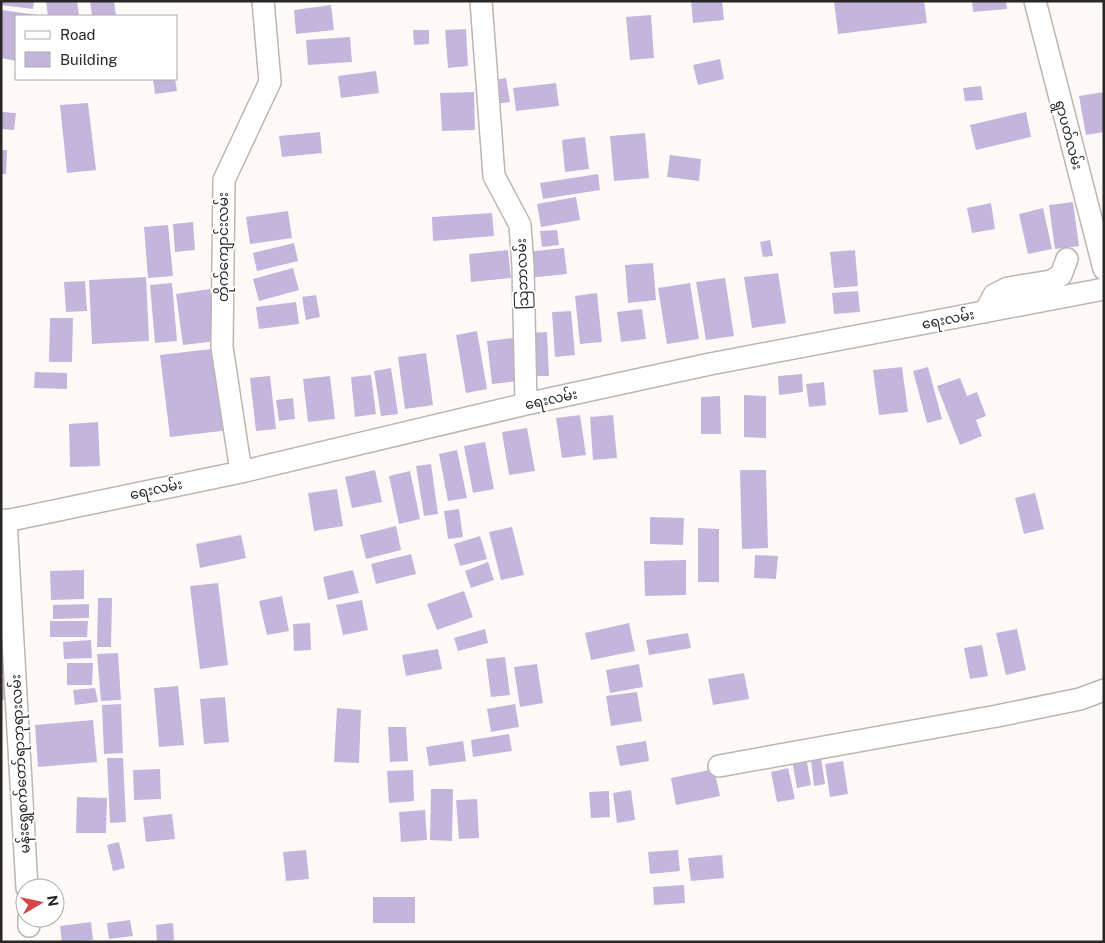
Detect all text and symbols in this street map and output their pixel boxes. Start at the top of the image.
legend [15,15,178,80]
text: Road [60,26,96,43]
text: Building [60,51,118,68]
street label: ရွာပတ်လမ်း [1048,98,1088,173]
street label: တိုက်ကျောင်းလမ်း [213,192,235,302]
street label: သြဘာလမ်း [511,238,535,310]
street label: ရေးလမ်း [920,304,976,336]
street label: ရေးလမ်း [523,384,580,416]
street label: ရေးလမ်း [128,474,185,506]
street label: မန်းရွှေစက်တော်ရာဘုရားလမ်း [5,674,37,854]
north arrow [15,878,65,928]
text: N [44,894,62,908]

